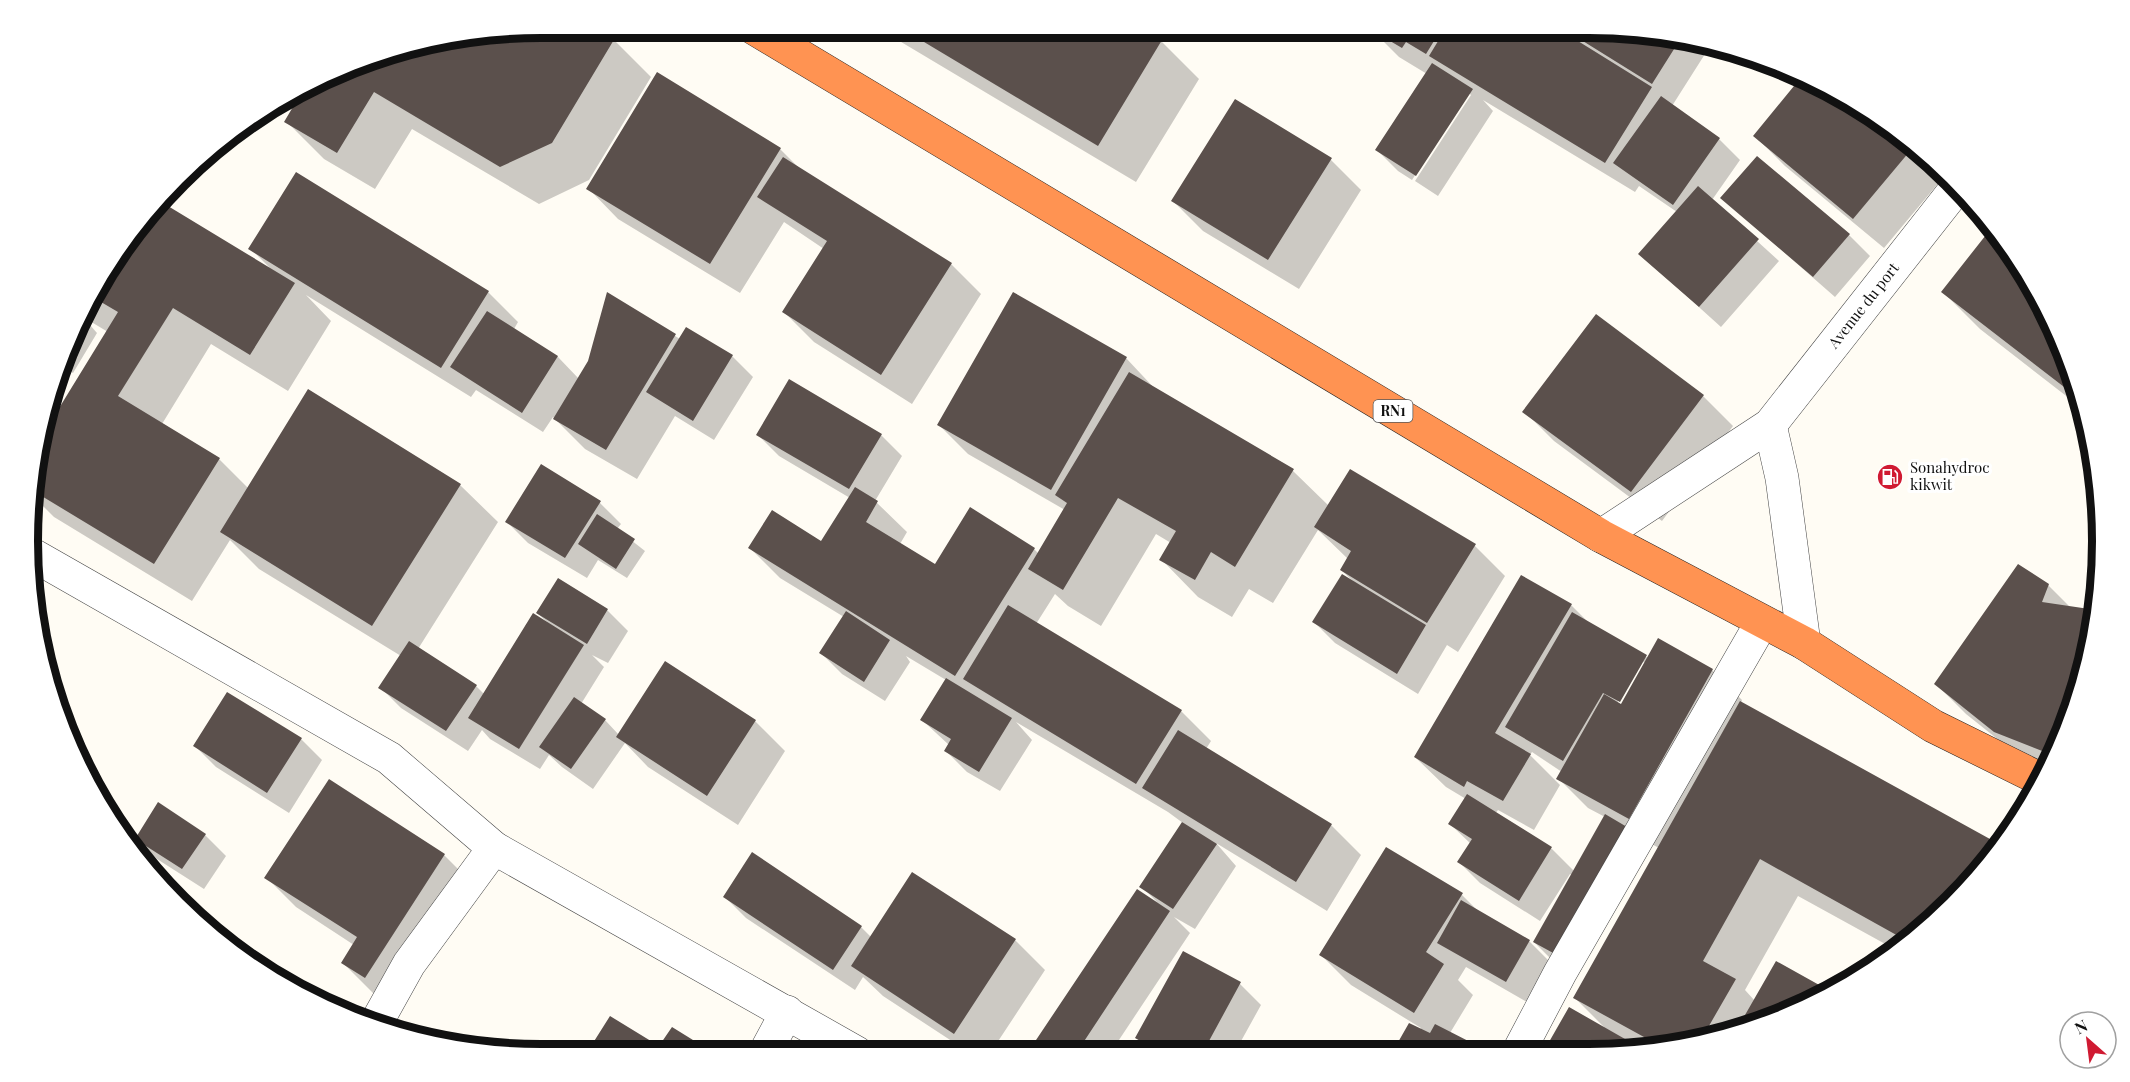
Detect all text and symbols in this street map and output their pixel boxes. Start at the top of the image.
street label: Avenue du port [1823,258,1903,353]
road number: RN1 [1374,400,1412,422]
place label: Sonahydroc kikwit [1910,457,1989,494]
fuel station icon: Sonahydroc kikwit [1875,462,1905,492]
north arrow [2058,1010,2118,1070]
text: N [2071,1014,2091,1038]

